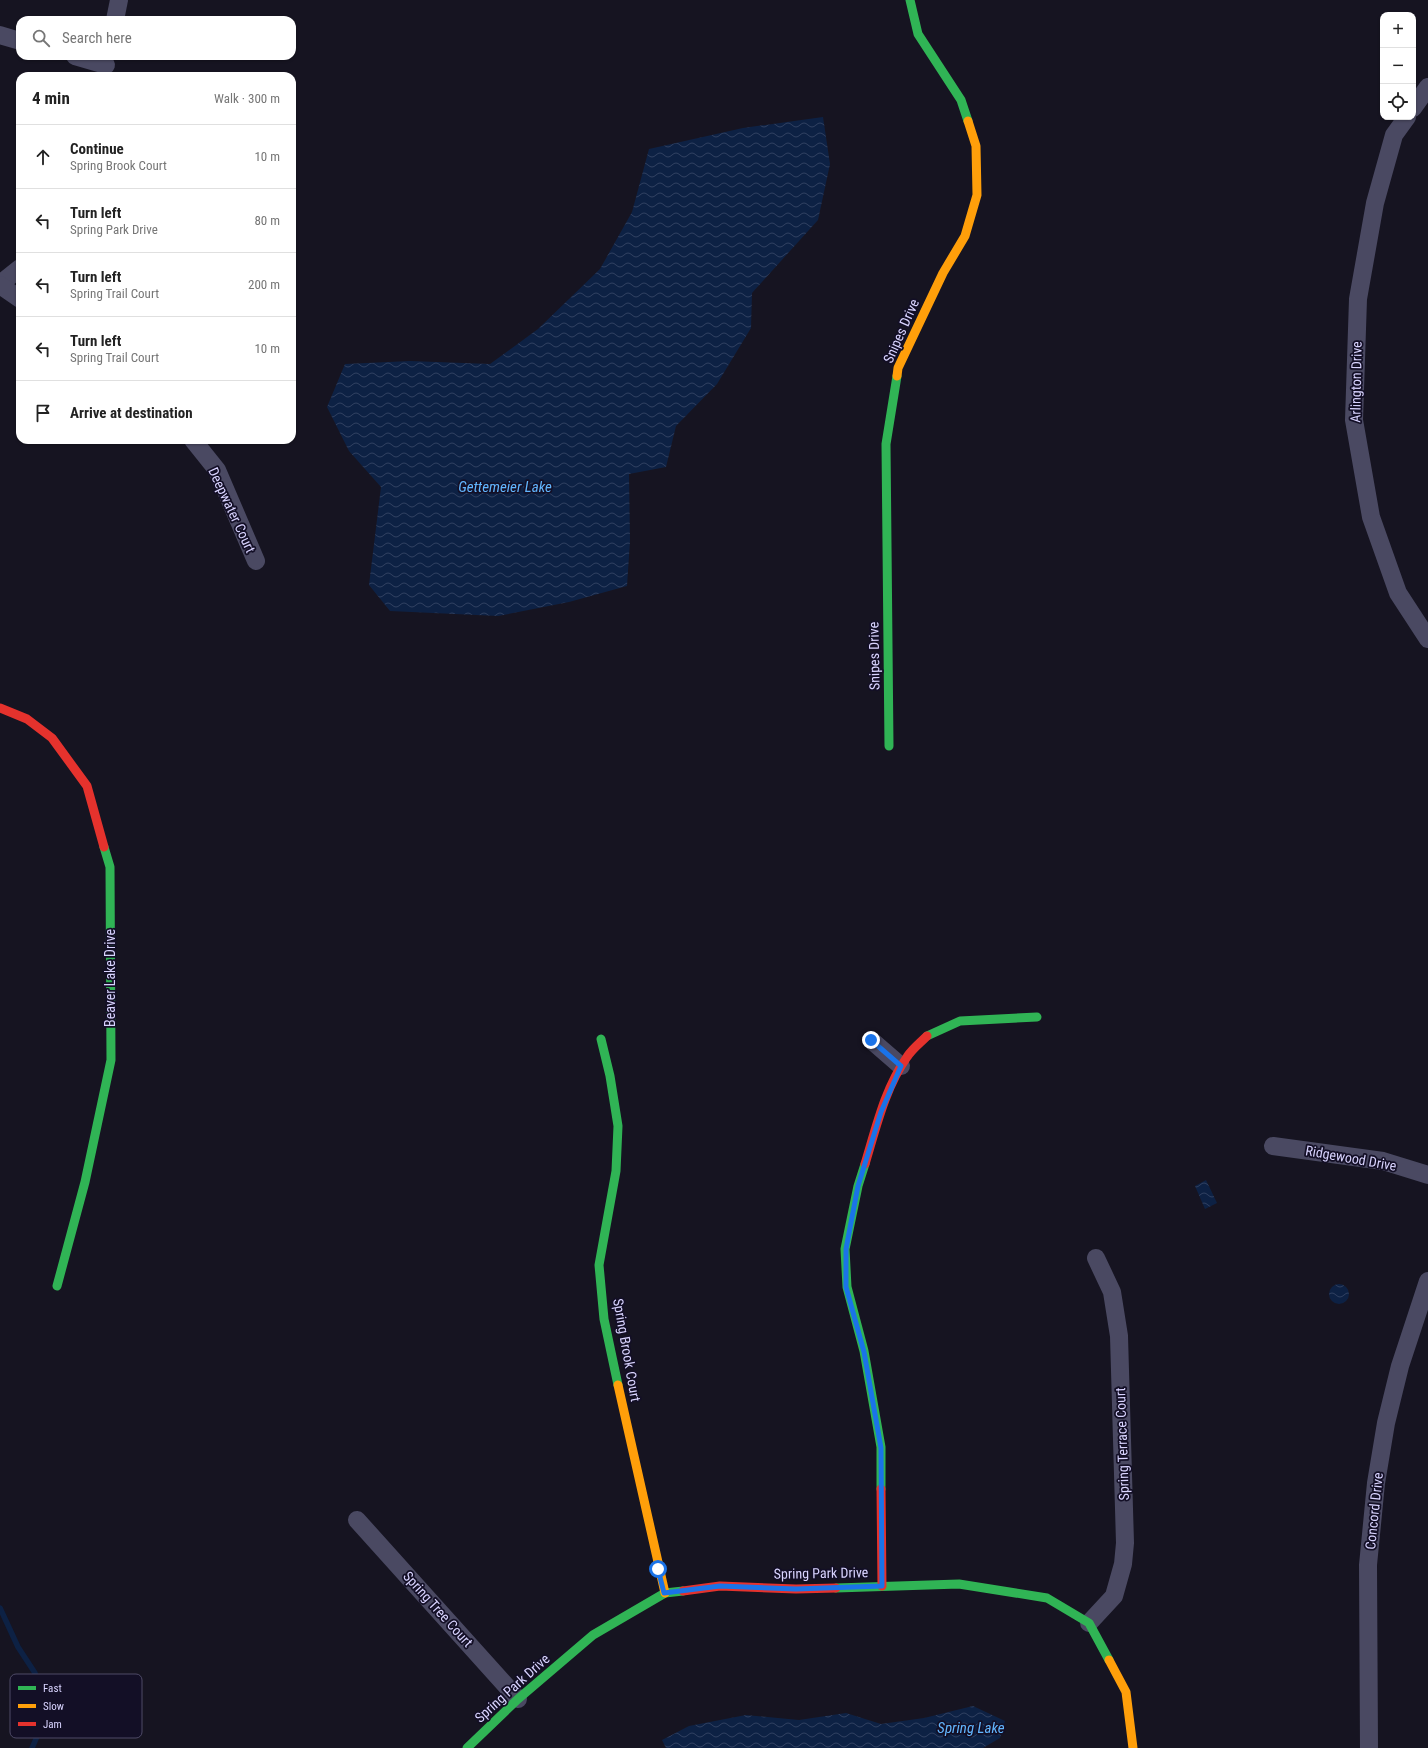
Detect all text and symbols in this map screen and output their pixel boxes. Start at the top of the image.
map controls [1380,12,1416,120]
button: + [1380,12,1416,48]
search box [16,16,296,60]
icon: search [30,27,52,49]
text: Search here [62,29,132,47]
button: − [1380,48,1416,84]
button: locate [1380,84,1416,120]
text: 4 min [32,88,70,108]
text: Walk · 300 m [214,91,280,106]
text: Continue [70,140,124,158]
icon: ahead [32,146,54,168]
text: 10 m [254,149,280,164]
text: Spring Brook Court [70,158,167,173]
text: Turn left [70,204,121,222]
icon: left [32,210,54,232]
text: 80 m [254,213,280,228]
text: Spring Park Drive [70,222,158,237]
text: Turn left [70,268,121,286]
icon: left [32,274,54,296]
text: 200 m [248,277,280,292]
text: Spring Trail Court [70,286,159,301]
street label: Snipes Drive [880,296,922,365]
text: Turn left [70,332,121,350]
icon: left [32,338,54,360]
text: 10 m [254,341,280,356]
street label: Arlington Drive [1347,341,1365,423]
text: Spring Trail Court [70,350,159,365]
icon: arrive [32,402,54,424]
text: Arrive at destination [70,404,193,422]
street label: Deepwater Court [205,465,259,555]
water label: Gettemeier Lake [458,478,552,496]
street label: Snipes Drive [865,621,883,690]
street label: Beaver Lake Drive [102,929,118,1027]
route end [862,1031,880,1049]
street label: Ridgewood Drive [1304,1142,1398,1174]
street label: Spring Brook Court [610,1297,644,1403]
street label: Spring Terrace Court [1112,1387,1132,1501]
street label: Concord Drive [1362,1471,1386,1550]
route start [649,1560,667,1578]
street label: Spring Park Drive [774,1564,869,1582]
street label: Spring Tree Court [400,1568,476,1650]
street label: Spring Park Drive [471,1650,553,1726]
legend [10,1674,142,1738]
text: Fast [43,1682,62,1695]
text: Slow [43,1700,64,1713]
text: Jam [43,1718,62,1731]
water label: Spring Lake [937,1719,1005,1737]

